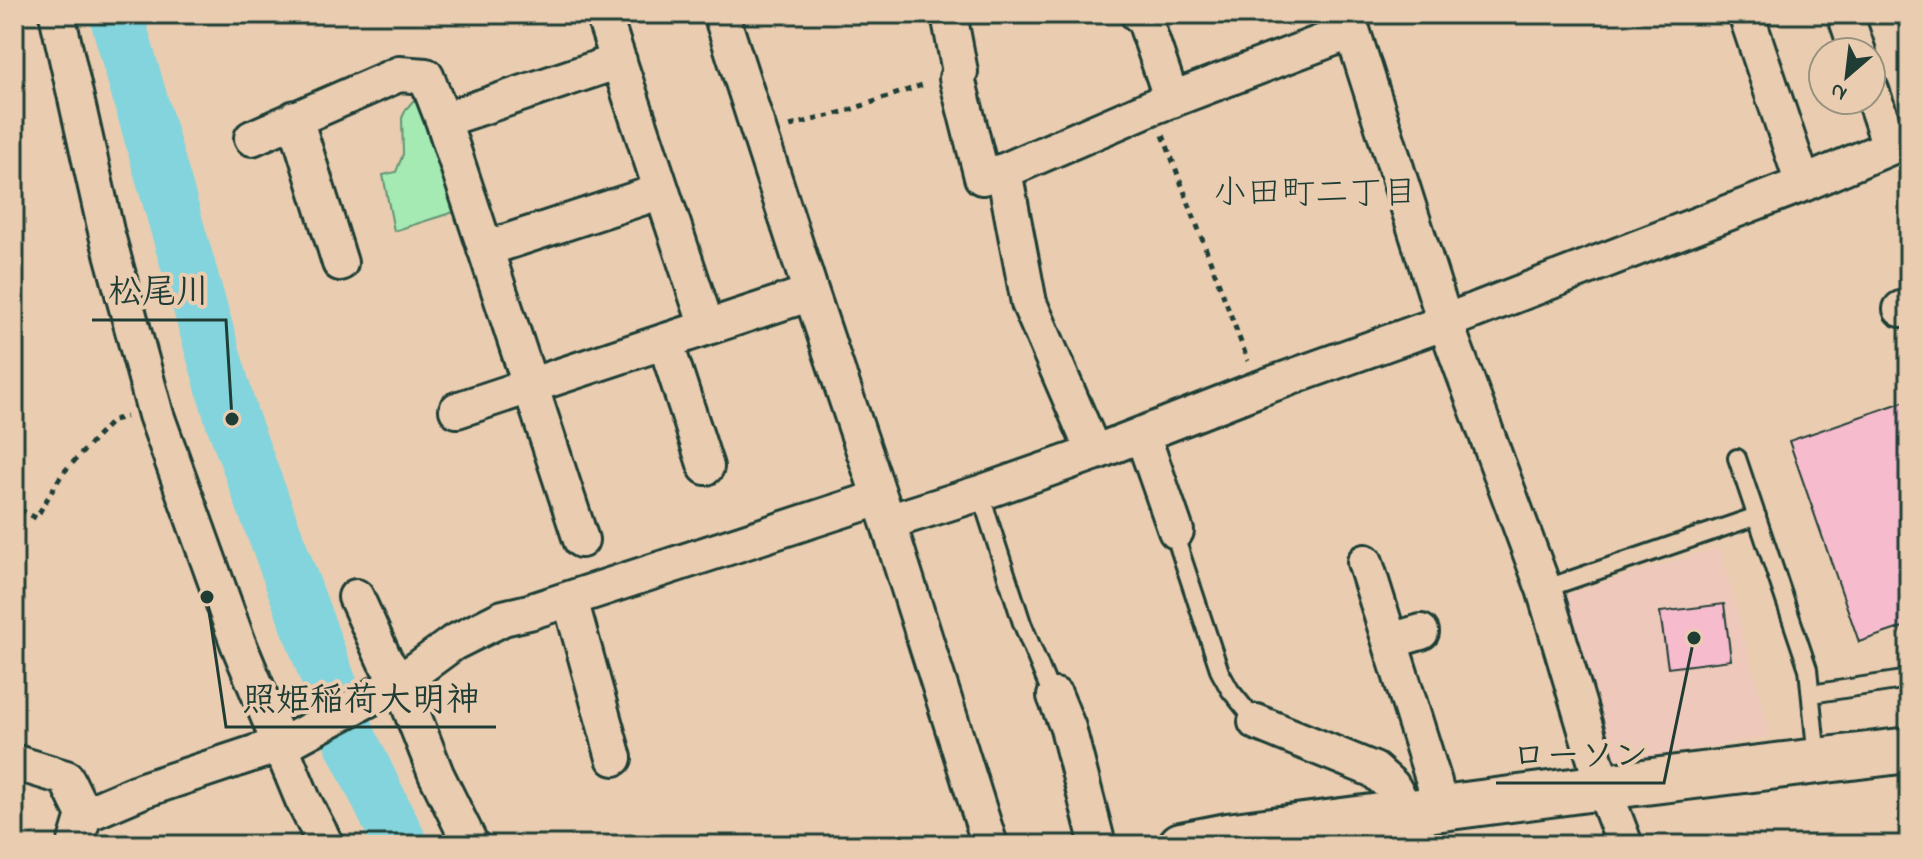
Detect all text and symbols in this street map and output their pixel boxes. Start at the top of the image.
north arrow [1807,36,1887,116]
text: N [1825,73,1853,109]
district label: 小田町二丁目 [1213,170,1417,220]
callout: 松尾川 [92,262,226,320]
text: 松尾川 [108,269,210,319]
callout: 照姫稲荷大明神 [226,669,496,727]
text: 照姫稲荷大明神 [242,677,480,727]
callout: ローソン [1496,725,1664,783]
text: ローソン [1512,733,1648,783]

